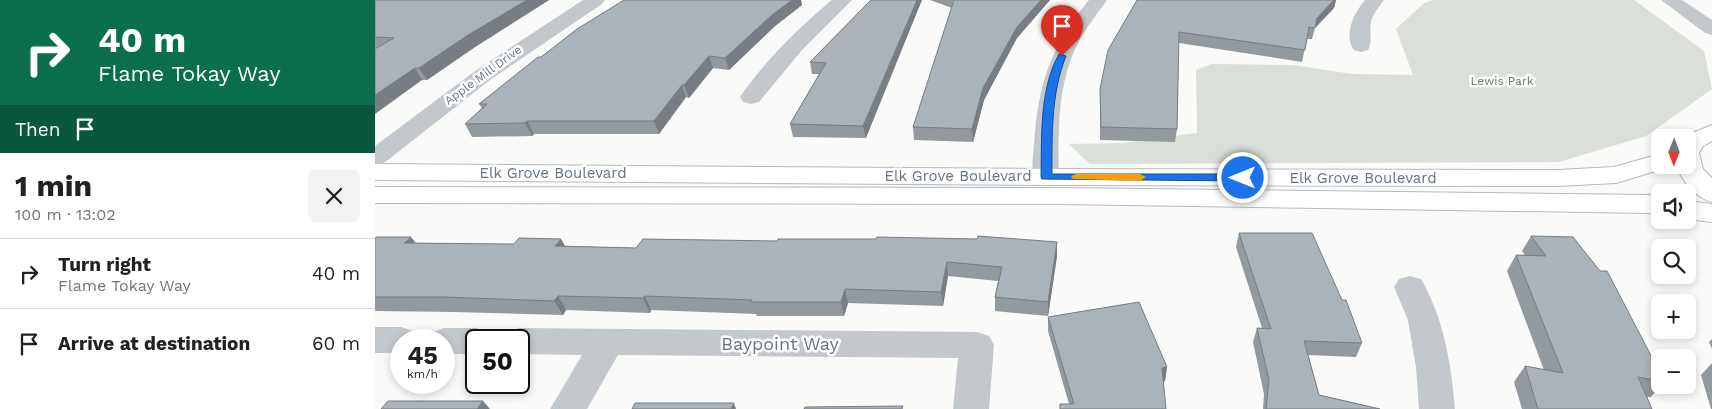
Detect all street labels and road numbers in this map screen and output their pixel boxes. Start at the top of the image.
street label: Apple Mill Drive [442,42,524,108]
street label: Elk Grove Boulevard [479,164,627,182]
street label: Elk Grove Boulevard [884,167,1032,185]
street label: Elk Grove Boulevard [1289,169,1437,187]
street label: Baypoint Way [721,333,839,354]

